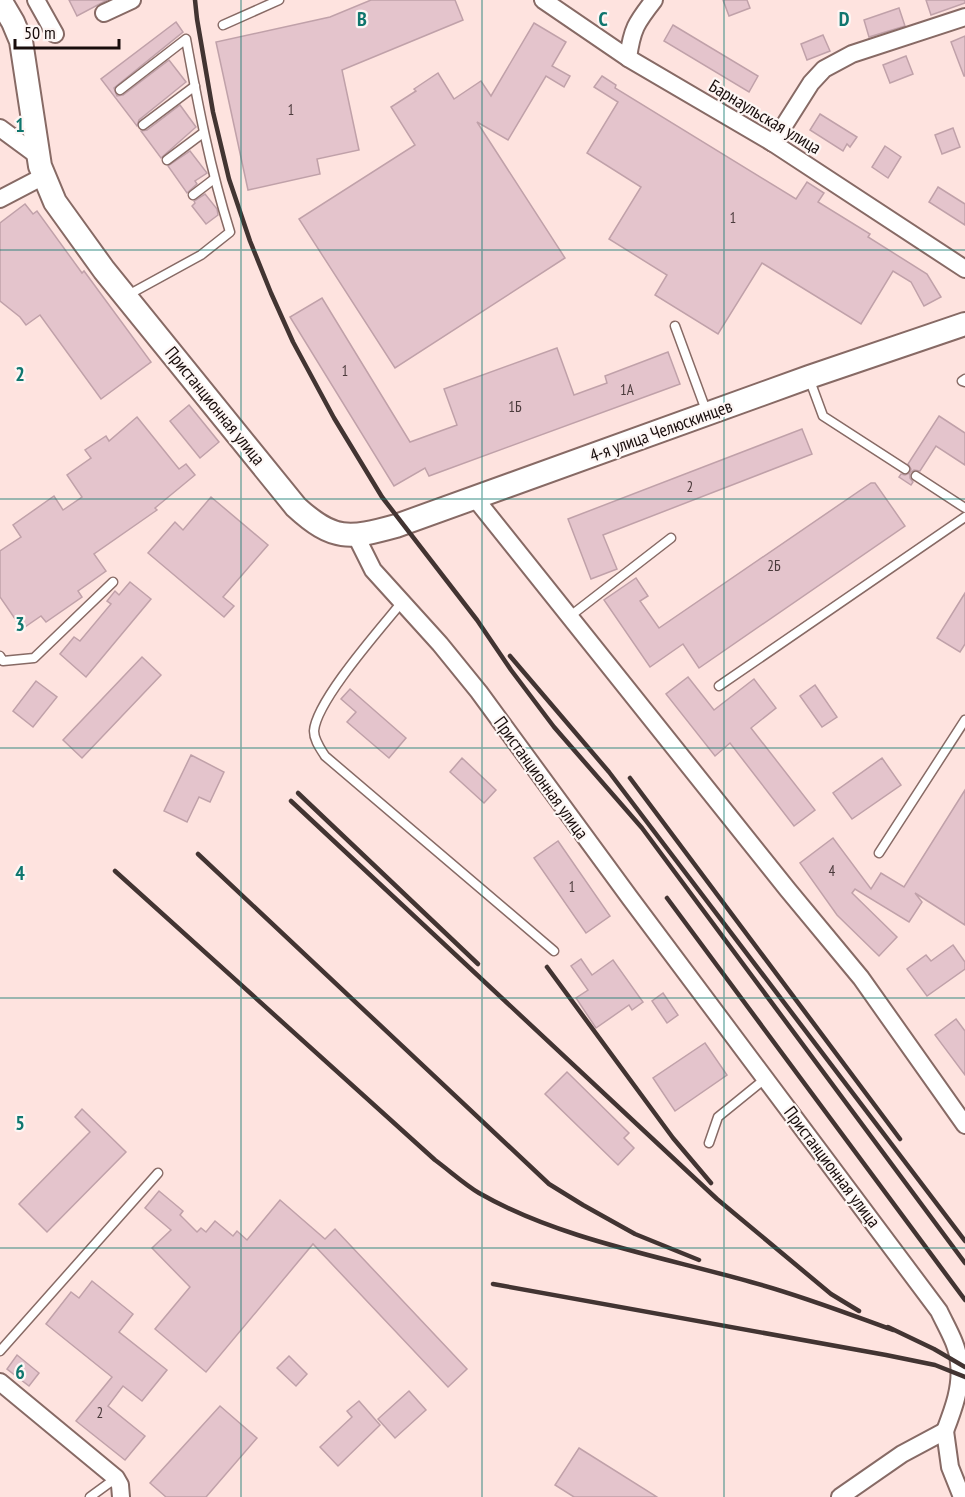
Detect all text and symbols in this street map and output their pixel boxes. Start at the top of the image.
text: B [357,6,367,32]
text: C [598,6,608,32]
text: D [839,6,850,32]
scale bar [15,12,118,50]
text: 50 m [24,21,56,44]
street label: Барнаульская улица [705,74,826,159]
house number: 1 [288,100,294,119]
text: 1 [15,112,25,138]
house number: 1 [730,208,736,227]
street label: Пристанционная улица [160,342,270,470]
text: 2 [15,361,25,387]
house number: 1 [342,361,348,380]
house number: 1А [620,380,635,399]
street label: 4-я улица Челюскинцев [586,394,735,467]
house number: 1Б [508,397,522,416]
house number: 2 [687,477,693,496]
house number: 2Б [767,556,781,575]
text: 3 [15,611,25,637]
street label: Пристанционная улица [489,712,594,844]
text: 4 [15,860,25,886]
house number: 4 [829,861,836,880]
house number: 1 [569,877,575,896]
street label: Пристанционная улица [779,1101,886,1232]
text: 5 [15,1110,25,1136]
text: 6 [15,1359,25,1385]
house number: 2 [97,1403,103,1422]

